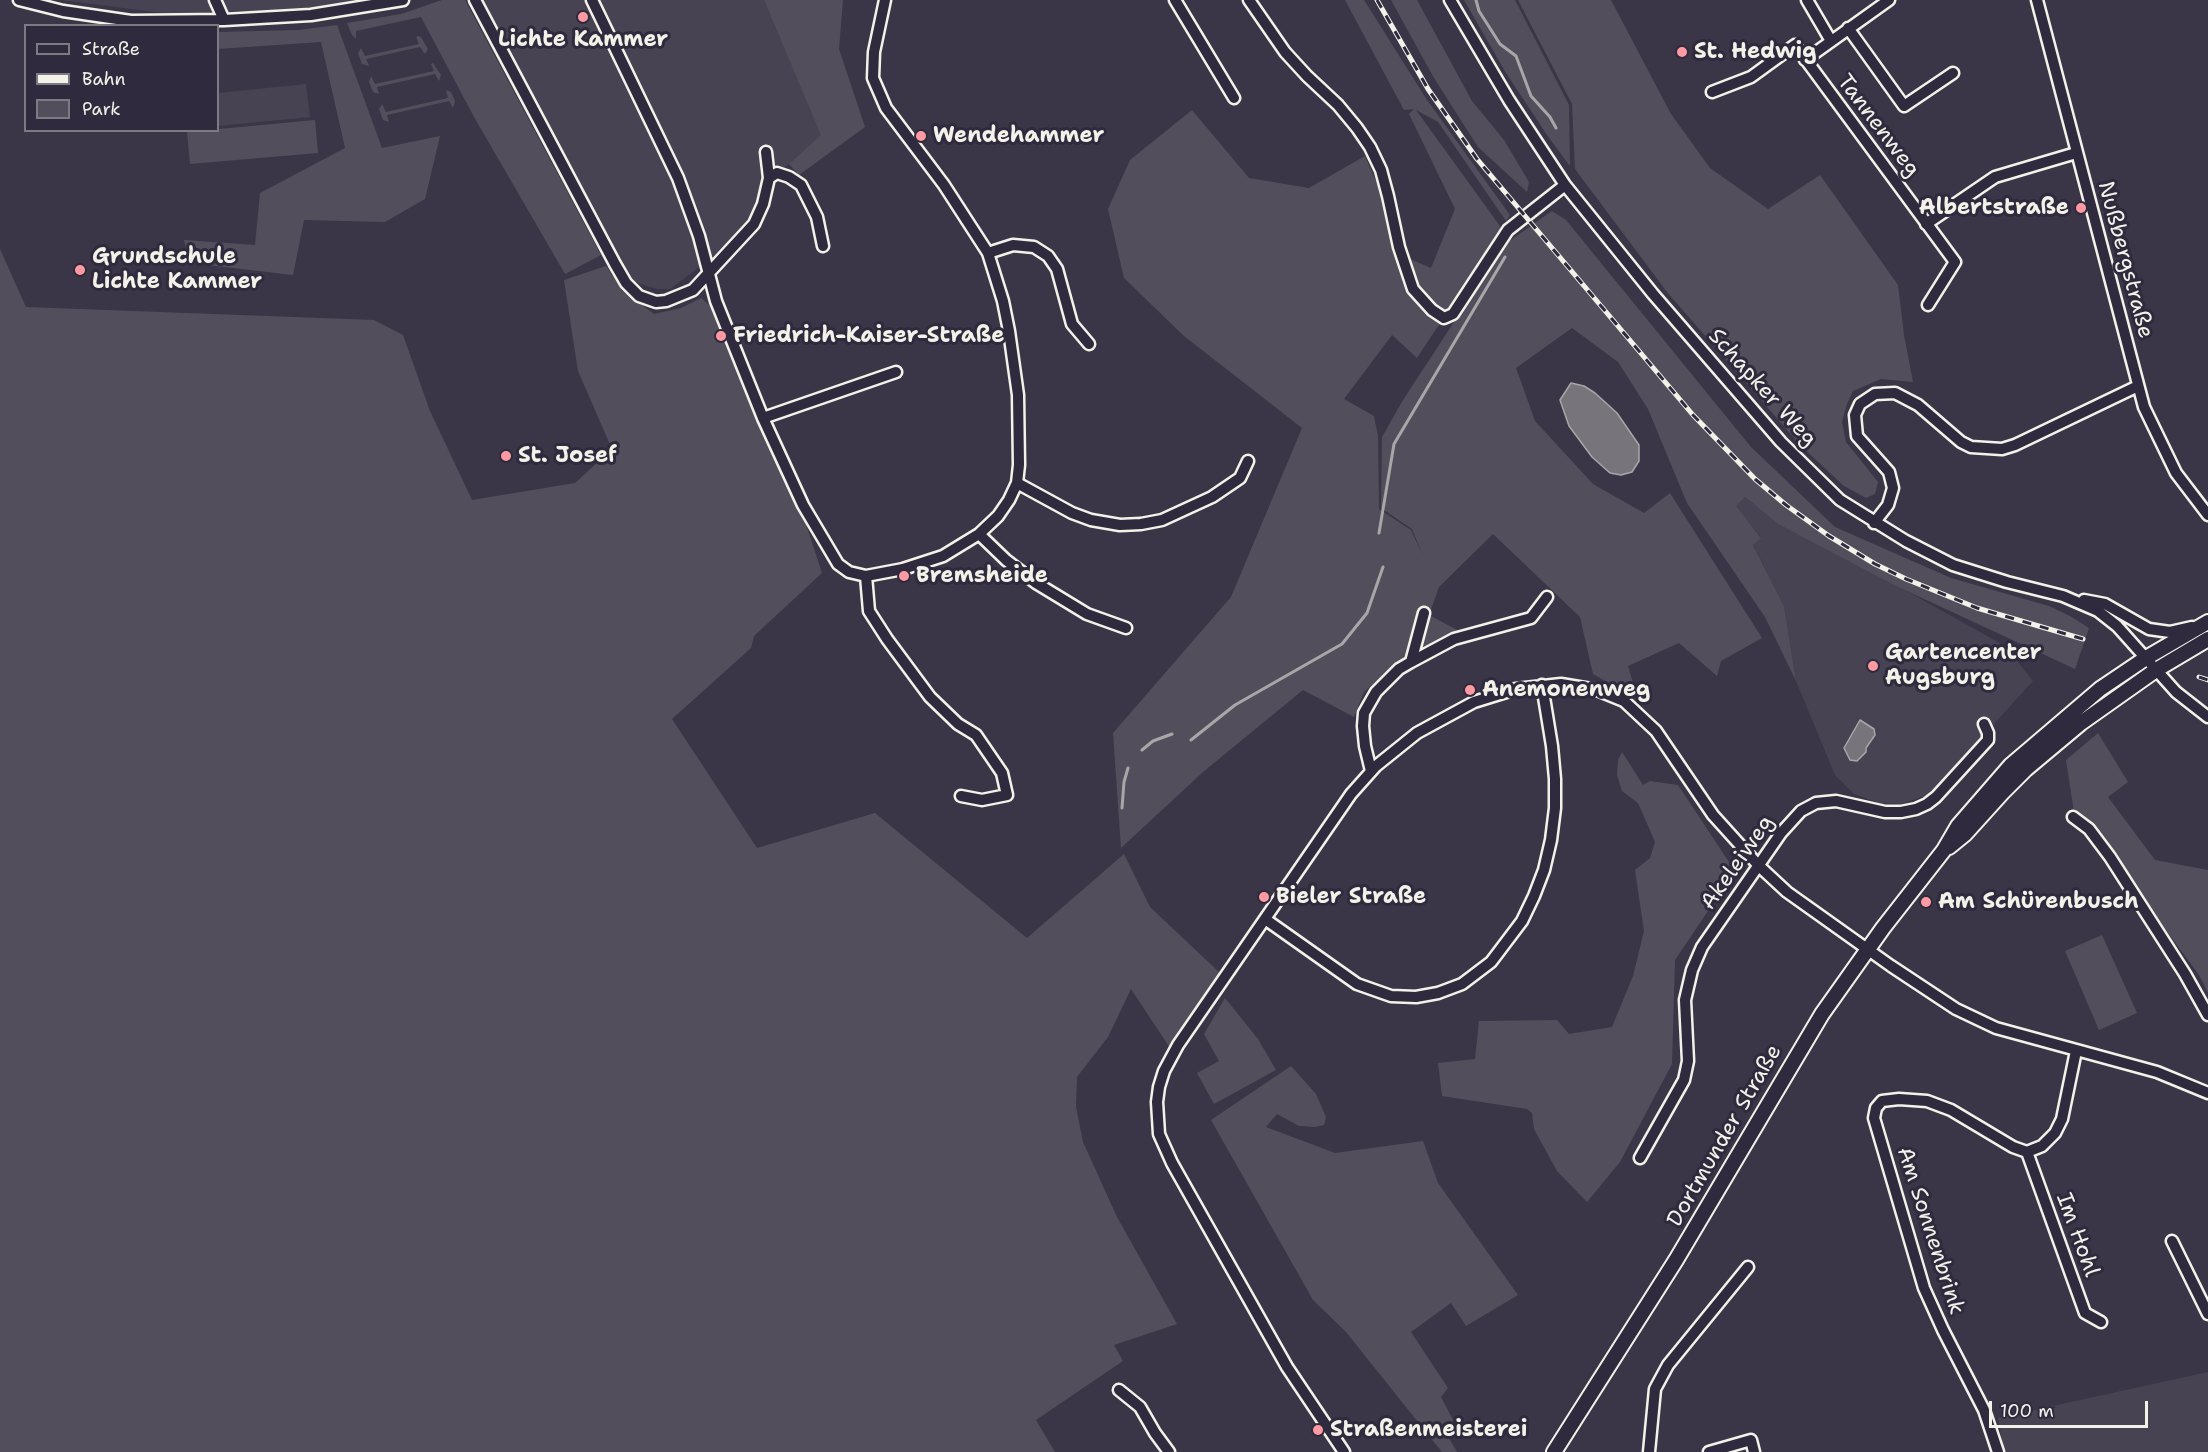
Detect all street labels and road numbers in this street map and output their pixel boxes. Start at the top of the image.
street label: Tannenweg [1831,70,1925,182]
street label: Nußbergstraße [2091,179,2159,341]
street label: Schapker Weg [1702,324,1822,452]
street label: Akeleiweg [1696,811,1780,915]
street label: Dortmunder Straße [1662,1040,1788,1232]
street label: Am Sonnenbrink [1890,1144,1970,1318]
street label: Im Hohl [2050,1189,2104,1281]

